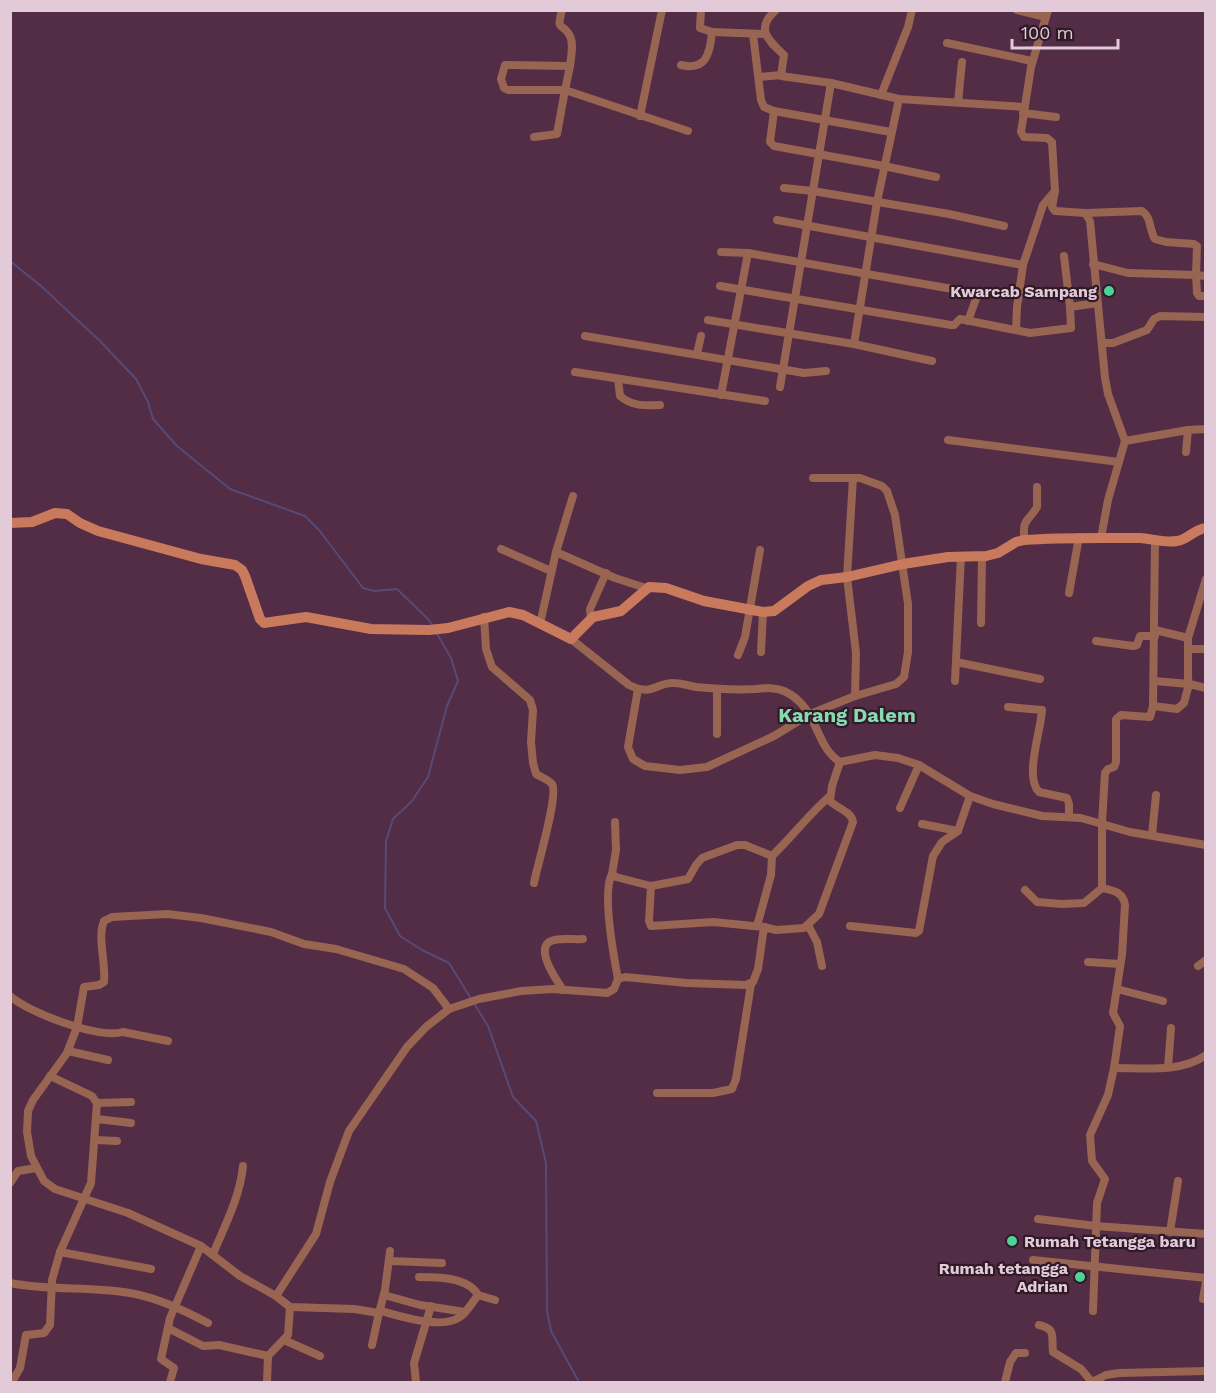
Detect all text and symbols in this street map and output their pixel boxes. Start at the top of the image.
scale bar [1012,12,1118,50]
text: 100 m [1021,22,1074,43]
place label: Kwarcab Sampang [950,282,1097,301]
marker: Kwarcab Sampang [1102,284,1116,298]
district label: Karang Dalem [778,703,916,727]
place label: Rumah Tetangga baru [1024,1232,1196,1251]
marker: Rumah Tetangga baru [1005,1234,1019,1248]
place label: Rumah tetangga Adrian [939,1259,1069,1296]
marker: Rumah tetangga Adrian [1073,1270,1087,1284]

